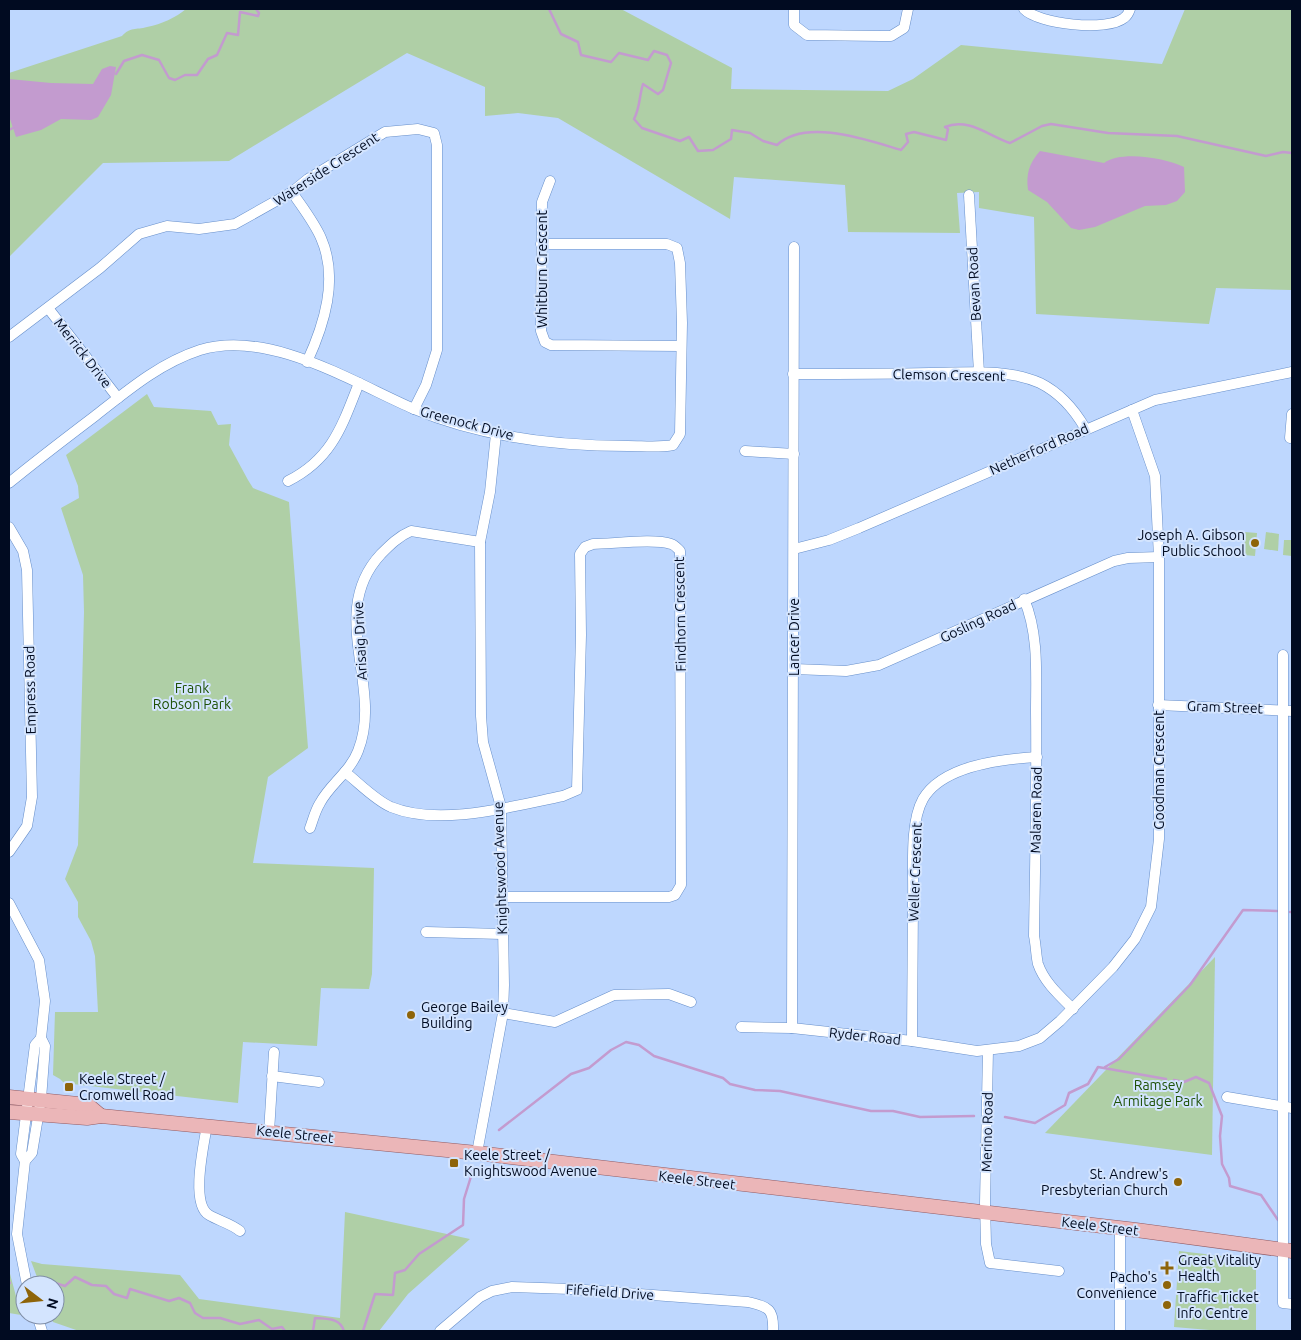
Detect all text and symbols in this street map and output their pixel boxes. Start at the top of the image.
street label: Waterside Crescent [270,129,382,209]
street label: Whitburn Crescent [534,210,550,328]
street label: Bevan Road [964,247,984,321]
street label: Merrick Drive [51,315,115,391]
street label: Clemson Crescent [892,366,1006,384]
street label: Greenock Drive [419,403,515,443]
street label: Netherford Road [987,420,1091,478]
place label: Joseph A. Gibson Public School [1137,527,1245,559]
marker: Joseph A. Gibson Public School [1249,537,1261,549]
street label: Findhorn Crescent [671,556,689,672]
street label: Gosling Road [937,596,1019,646]
street label: Lancer Drive [786,598,802,676]
street label: Arisaig Drive [350,601,370,681]
street label: Empress Road [21,645,39,735]
park label: Frank Robson Park [153,680,231,712]
street label: Gram Street [1187,698,1264,716]
street label: Goodman Crescent [1151,710,1167,830]
street label: Malaren Road [1027,766,1045,854]
street label: Knightswood Avenue [490,801,510,935]
street label: Weller Crescent [905,822,925,922]
place label: George Bailey Building [421,999,508,1031]
marker: George Bailey Building [405,1009,417,1021]
street label: Ryder Road [828,1024,902,1048]
place label: Keele Street / Cromwell Road [79,1071,175,1103]
park label: Ramsey Armitage Park [1113,1077,1203,1109]
marker: Keele Street / Cromwell Road [63,1081,75,1093]
street label: Merino Road [978,1092,996,1172]
street label: Keele Street [256,1122,335,1146]
place label: Keele Street / Knightswood Avenue [464,1147,597,1179]
marker: Keele Street / Knightswood Avenue [448,1157,460,1169]
place label: St. Andrew's Presbyterian Church [1041,1166,1168,1198]
street label: Keele Street [658,1167,737,1193]
marker: St. Andrew's Presbyterian Church [1172,1176,1184,1188]
street label: Keele Street [1061,1213,1140,1239]
place label: Great Vitality Health [1178,1252,1261,1284]
marker: Great Vitality Health [1160,1261,1174,1275]
place label: Pacho's Convenience [1076,1269,1157,1301]
north arrow [15,1275,65,1325]
marker: Pacho's Convenience [1161,1279,1173,1291]
street label: Fifefield Drive [565,1281,655,1303]
place label: Traffic Ticket Info Centre [1177,1289,1259,1321]
text: N [43,1296,62,1311]
marker: Traffic Ticket Info Centre [1161,1299,1173,1311]

